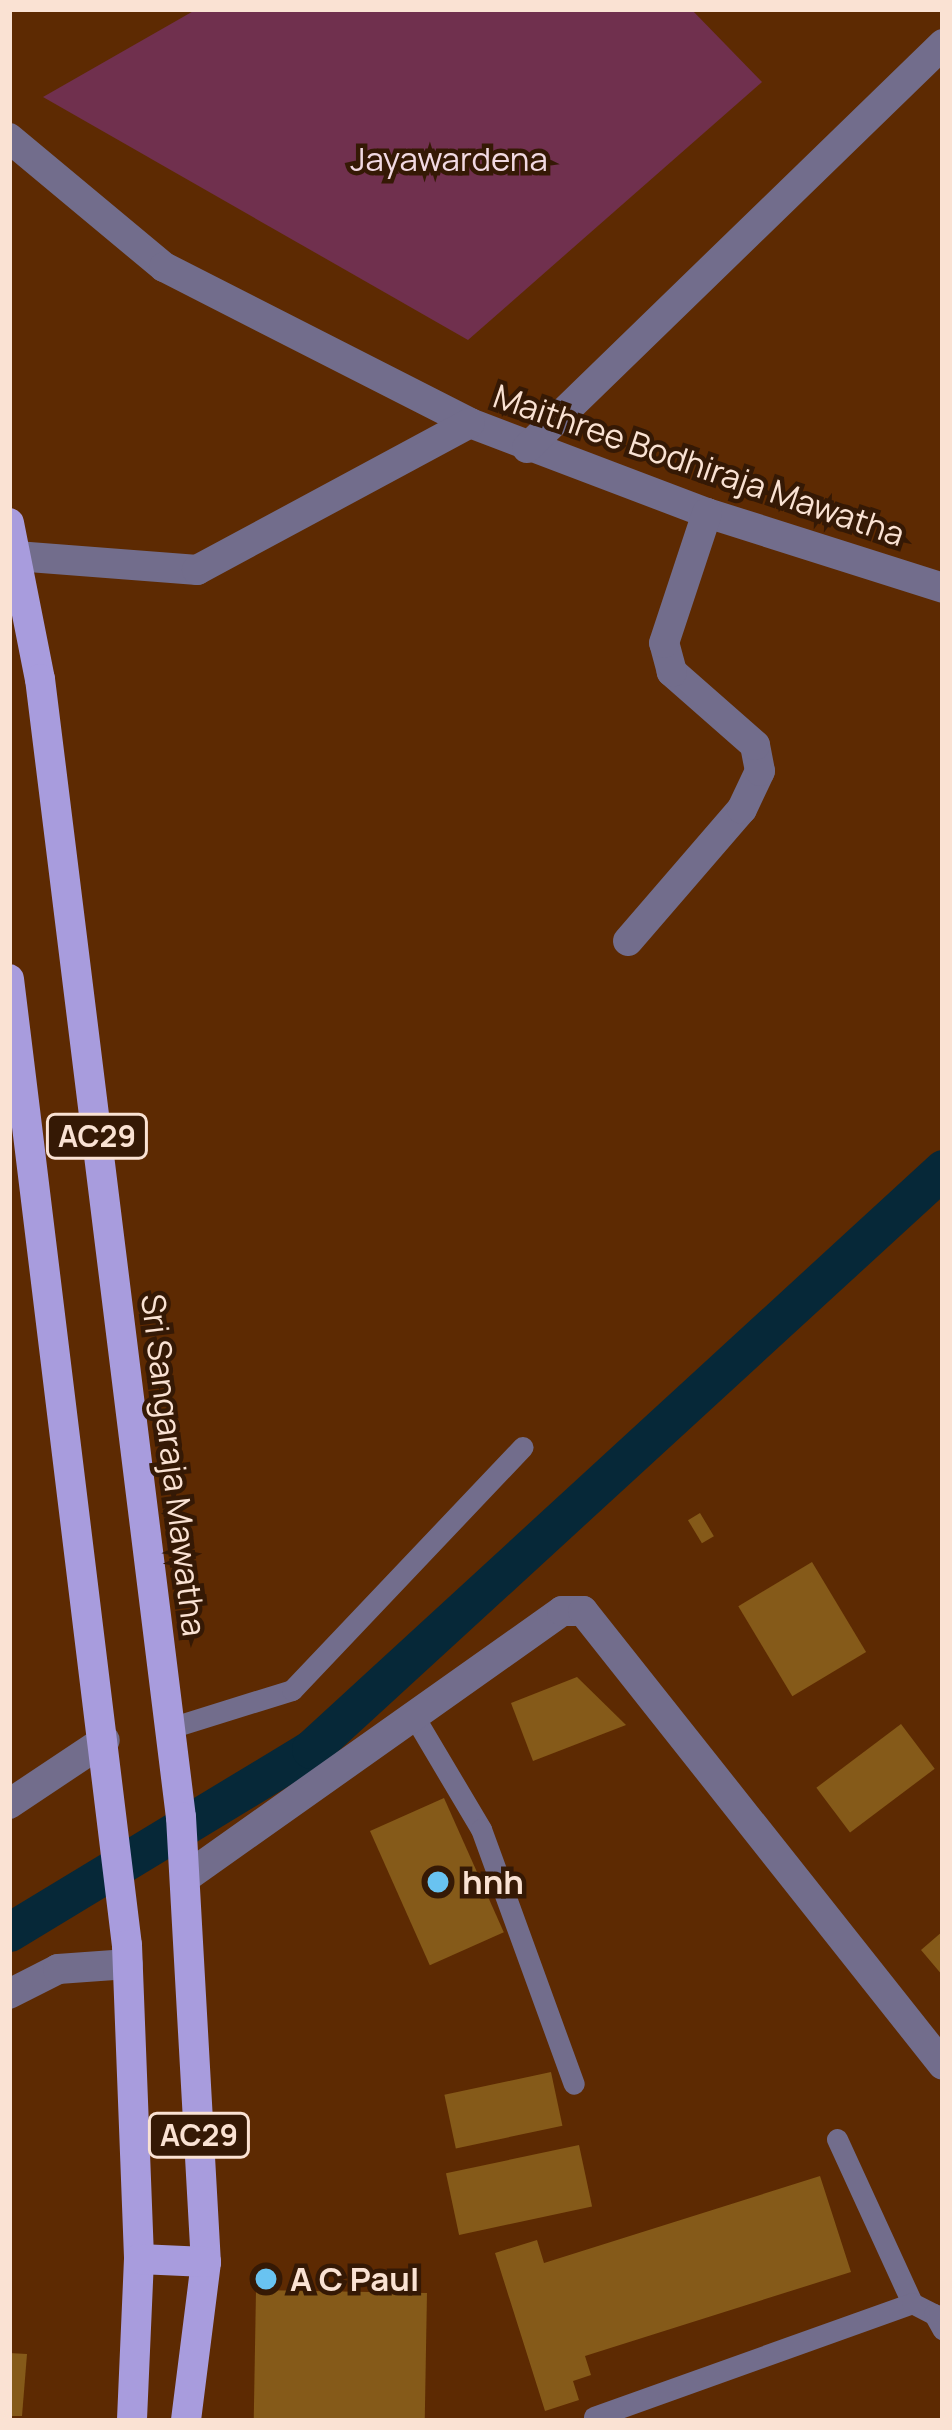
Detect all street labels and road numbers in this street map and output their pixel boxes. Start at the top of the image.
street label: Maithree Bodhiraja Mawatha [488,376,910,554]
road number: AC29 [43,1112,151,1160]
street label: Sri Sangaraja Mawatha [133,1292,215,1638]
road number: AC29 [145,2111,253,2159]

